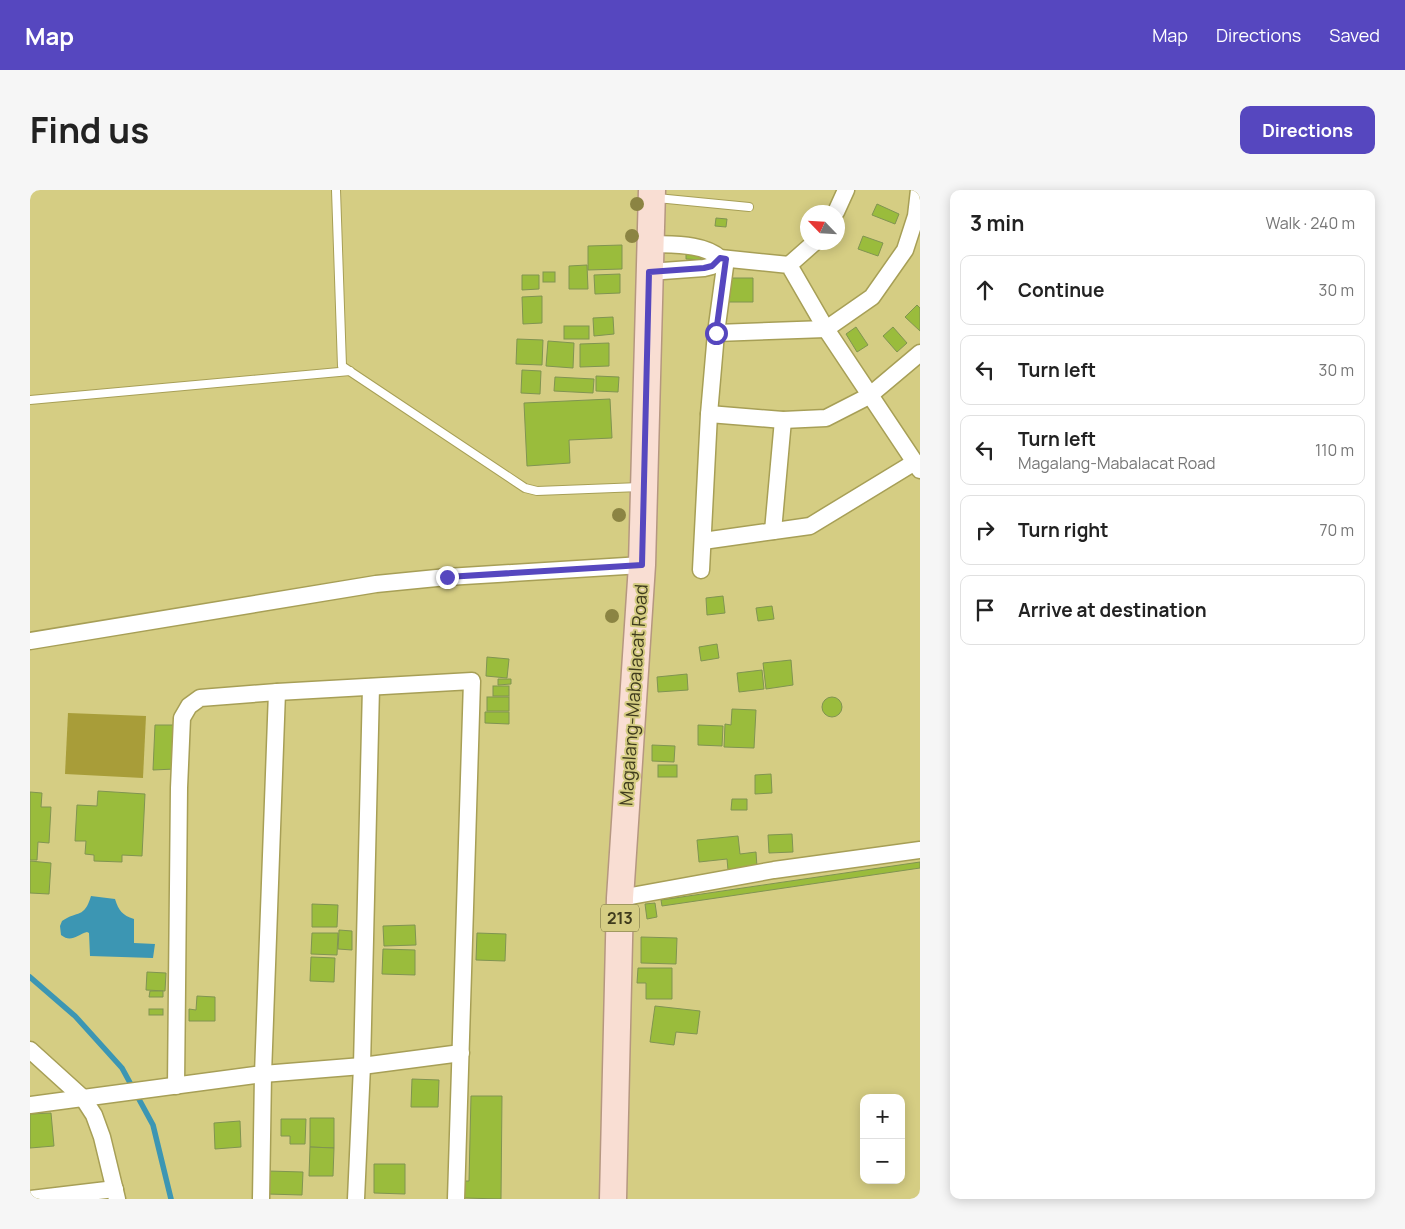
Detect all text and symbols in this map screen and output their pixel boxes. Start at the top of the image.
text: Map [25,19,74,52]
text: Map [1152,23,1188,47]
text: Directions [1216,23,1301,47]
text: Saved [1329,23,1380,47]
text: Find us [30,106,149,154]
button: Directions [1240,106,1375,154]
north arrow [800,205,845,250]
text: 3 min [970,209,1024,237]
text: Walk · 240 m [1265,212,1355,234]
icon: ahead [971,276,999,304]
text: Continue [1018,277,1104,303]
text: 30 m [1319,279,1354,301]
route start [705,322,728,345]
icon: left [971,356,999,384]
text: Turn left [1018,357,1096,383]
text: 30 m [1319,359,1354,381]
text: Turn left [1018,426,1096,452]
icon: left [971,436,999,464]
text: 110 m [1315,439,1354,461]
text: Magalang-Mabalacat Road [1018,452,1216,474]
icon: right [971,516,999,544]
text: Turn right [1018,517,1108,543]
text: 70 m [1319,519,1354,541]
route end [436,566,459,589]
street label: Magalang-Mabalacat Road [613,583,653,807]
icon: arrive [971,596,999,624]
text: Arrive at destination [1018,597,1207,623]
road number: 213 [601,904,639,931]
map controls [860,1094,905,1184]
button: + [860,1094,905,1139]
button: − [860,1139,905,1184]

